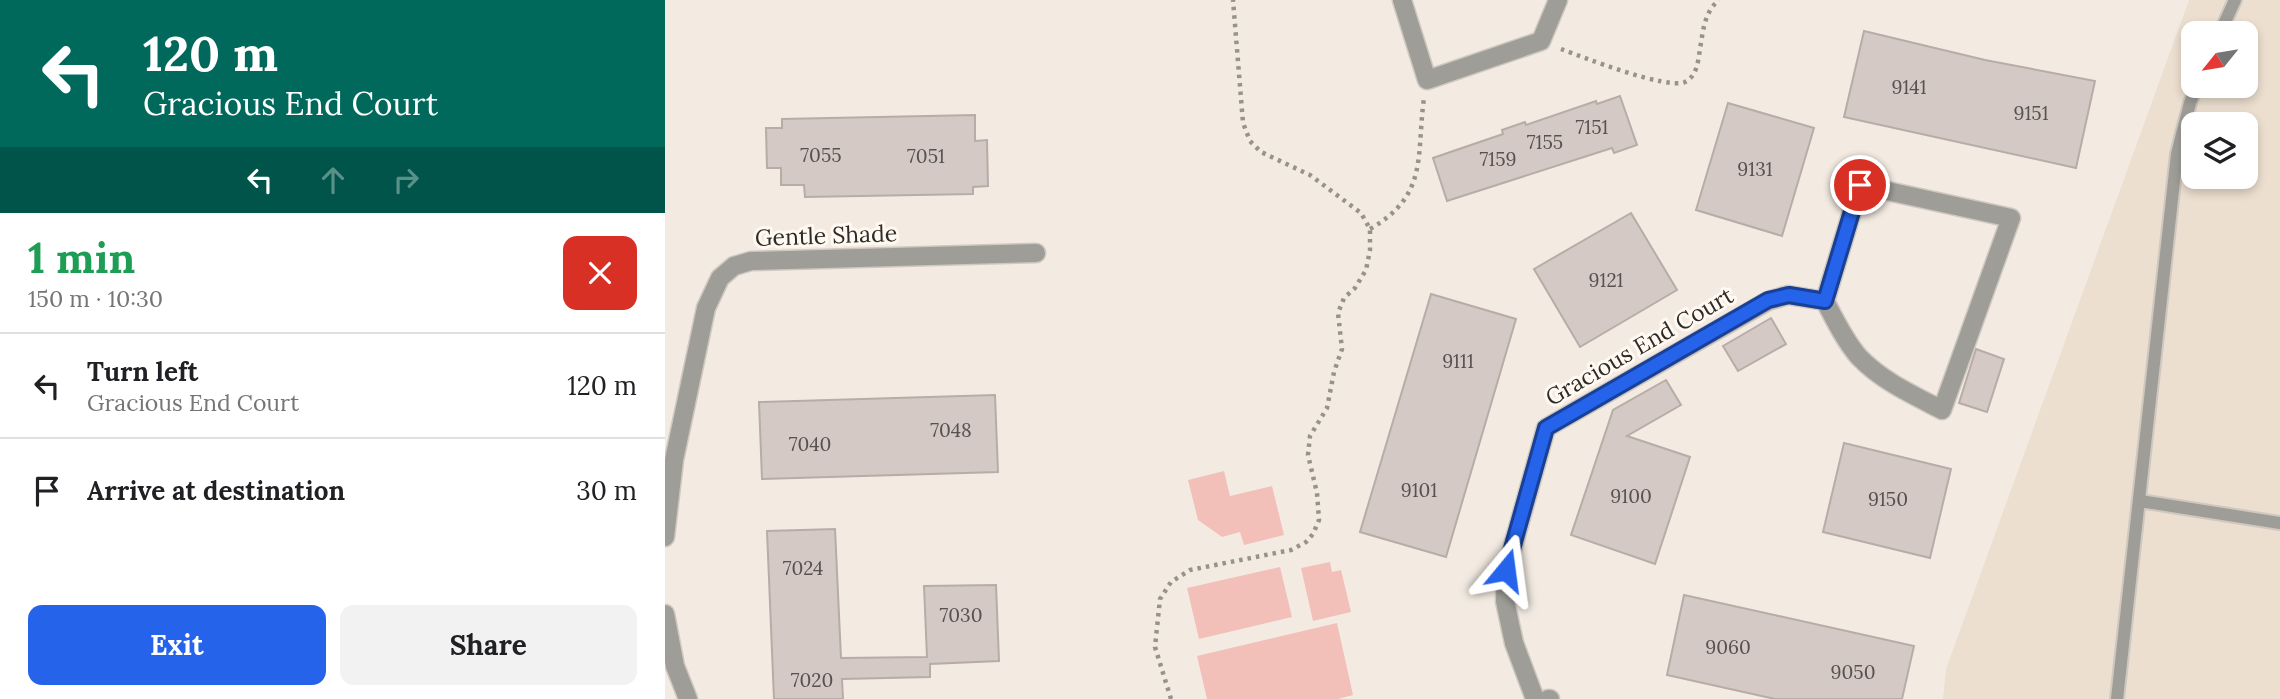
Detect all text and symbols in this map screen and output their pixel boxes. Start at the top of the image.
north arrow [2181,21,2257,98]
map controls [2181,21,2258,189]
text: 120 m [143,22,278,84]
icon: left [28,28,119,119]
house number: 9141 [1891,75,1927,99]
text: Gracious End Court [143,83,438,124]
house number: 9151 [2013,101,2049,125]
button: layers [2181,112,2258,189]
house number: 7151 [1576,115,1609,139]
house number: 7155 [1527,130,1563,154]
house number: 7055 [800,143,842,167]
house number: 7051 [907,144,945,168]
house number: 7159 [1479,147,1517,171]
pin [1830,155,1890,215]
house number: 9131 [1737,157,1773,181]
icon: left [241,161,279,199]
icon: ahead [314,161,352,199]
icon: right [387,161,425,199]
icon: arrive [1841,166,1879,204]
street label: Gentle Shade [754,218,898,252]
text: 1 min [28,231,135,285]
button: close [563,236,637,310]
house number: 9121 [1588,268,1624,292]
street label: Gracious End Court [1540,280,1738,412]
text: 150 m · 10:30 [28,284,163,313]
house number: 9111 [1442,349,1474,373]
text: Turn left [87,355,198,388]
icon: left [28,367,66,405]
text: 120 m [567,369,637,402]
text: Gracious End Court [87,388,299,417]
house number: 7048 [930,418,972,442]
house number: 7040 [789,432,831,456]
icon: arrive [28,472,66,510]
text: Arrive at destination [87,474,345,507]
text: 30 m [576,474,637,507]
house number: 9101 [1401,478,1437,502]
house number: 9100 [1610,484,1652,508]
house number: 9150 [1868,487,1908,511]
position arrow [1469,533,1543,607]
house number: 7024 [783,556,823,580]
house number: 7030 [940,603,982,627]
button: Exit [28,605,326,685]
button: Share [340,605,637,685]
house number: 9060 [1705,635,1751,659]
house number: 9050 [1831,660,1875,684]
house number: 7020 [791,668,833,692]

